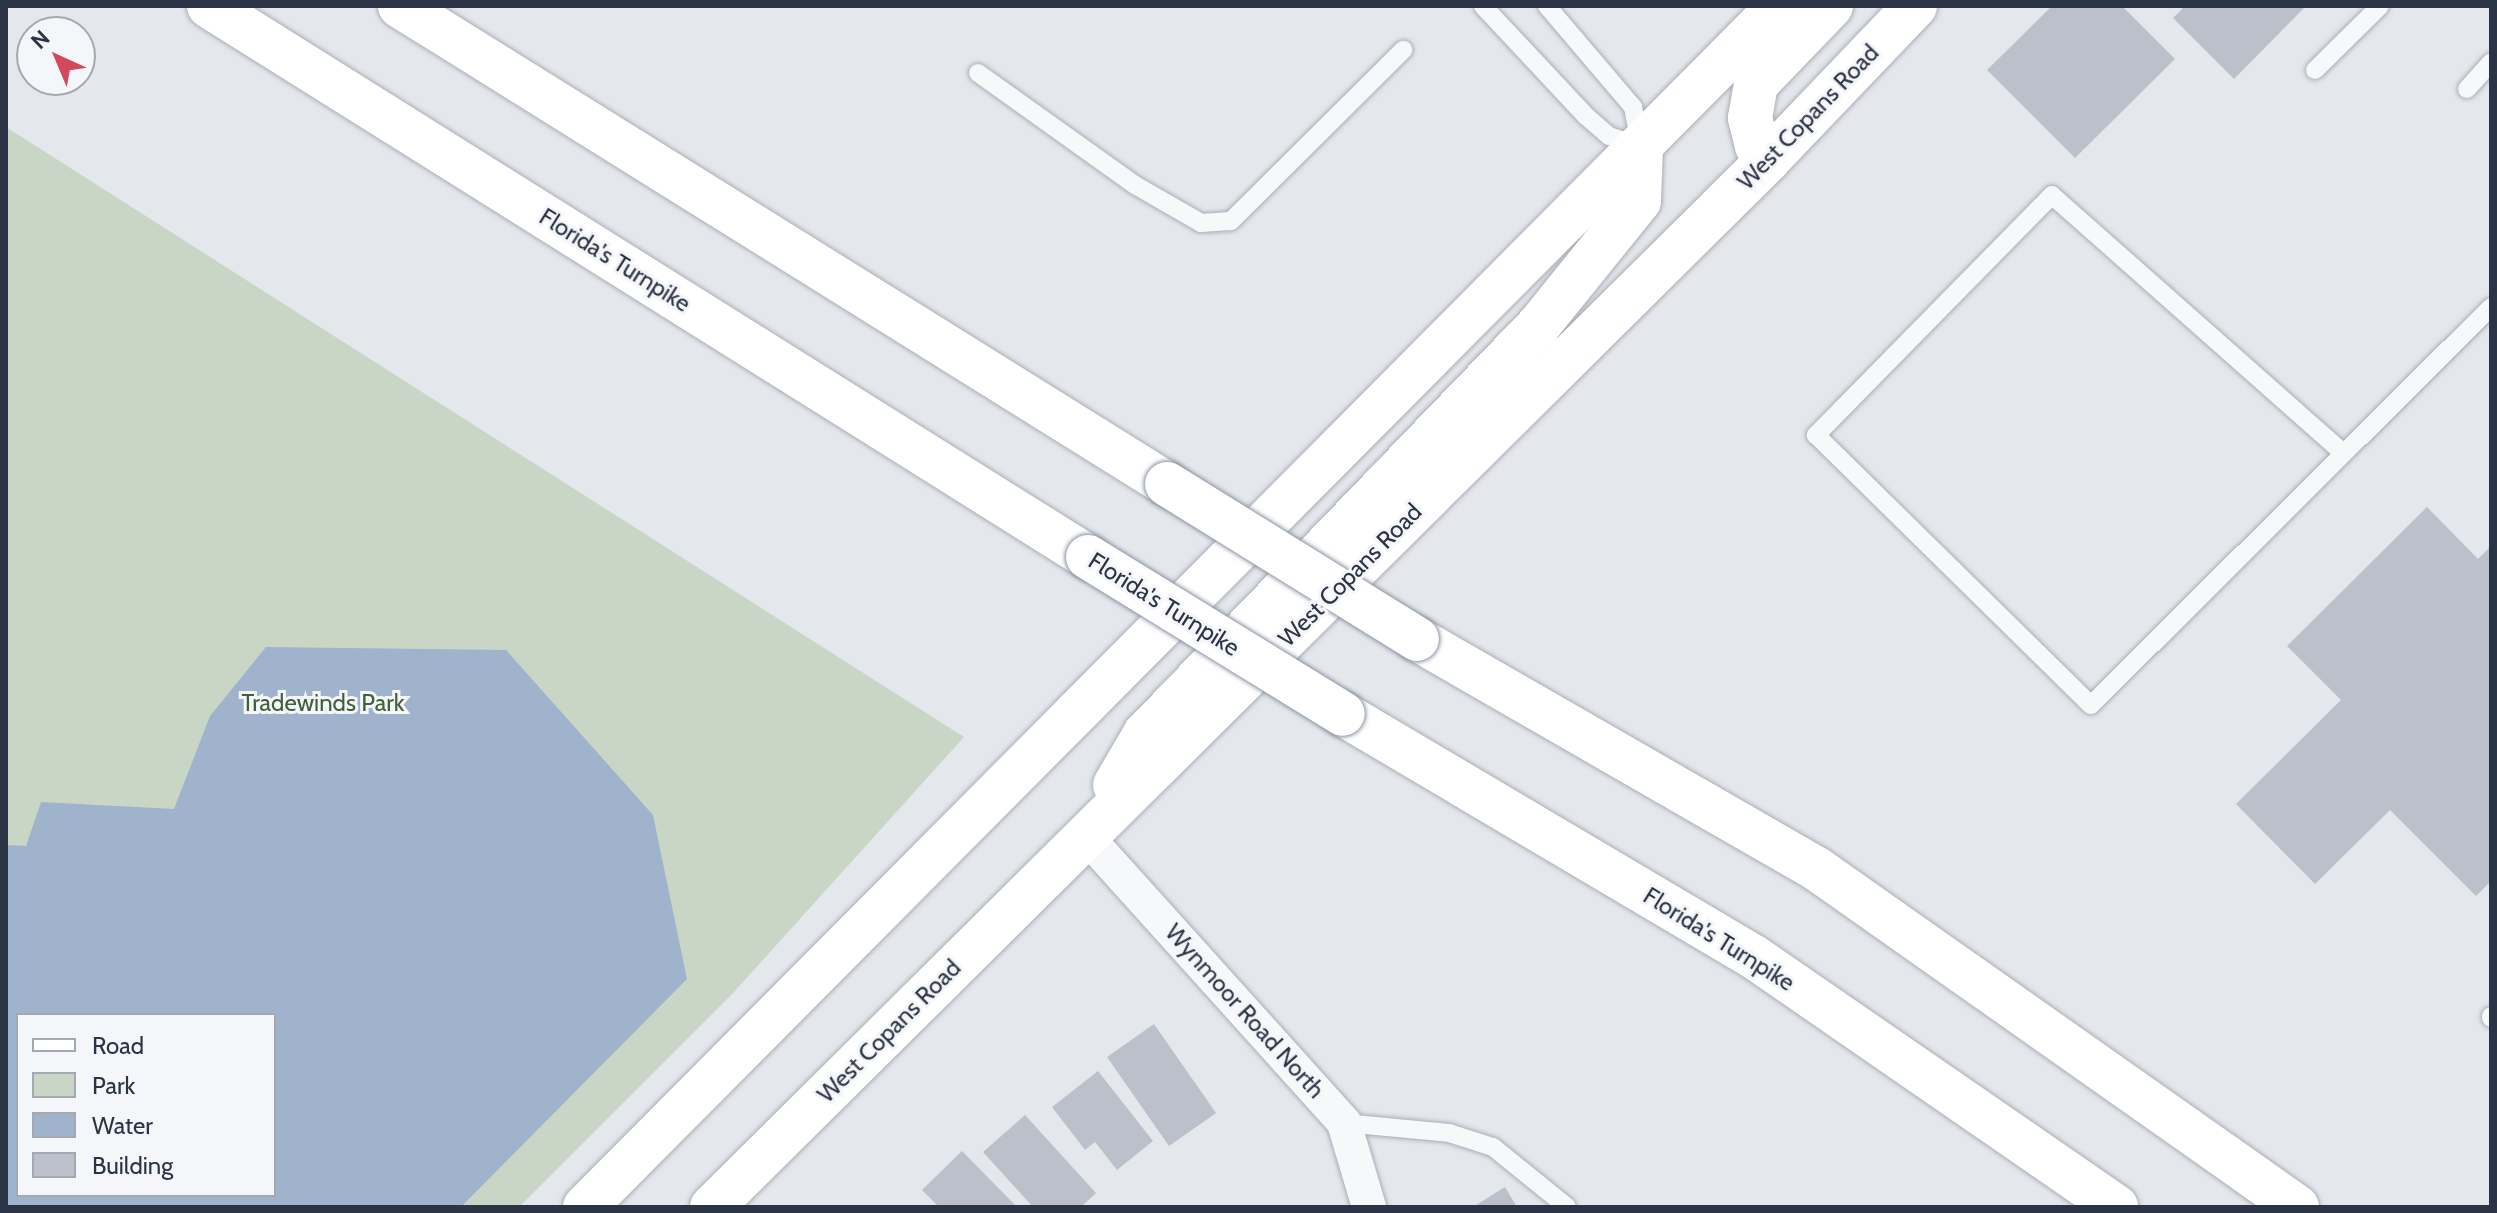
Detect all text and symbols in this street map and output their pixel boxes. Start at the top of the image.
north arrow [16,16,96,96]
text: N [25,25,55,55]
street label: West Copans Road [1731,38,1885,196]
street label: Florida's Turnpike [534,202,696,318]
street label: West Copans Road [1272,497,1428,653]
street label: Florida's Turnpike [1083,546,1245,662]
park label: Tradewinds Park [241,689,405,717]
street label: Florida's Turnpike [1638,881,1800,997]
street label: Wynmoor Road North [1159,918,1331,1104]
street label: West Copans Road [811,953,967,1109]
legend [16,1013,276,1197]
text: Road [92,1031,144,1060]
text: Park [92,1071,135,1100]
text: Water [92,1111,153,1140]
text: Building [92,1151,173,1180]

